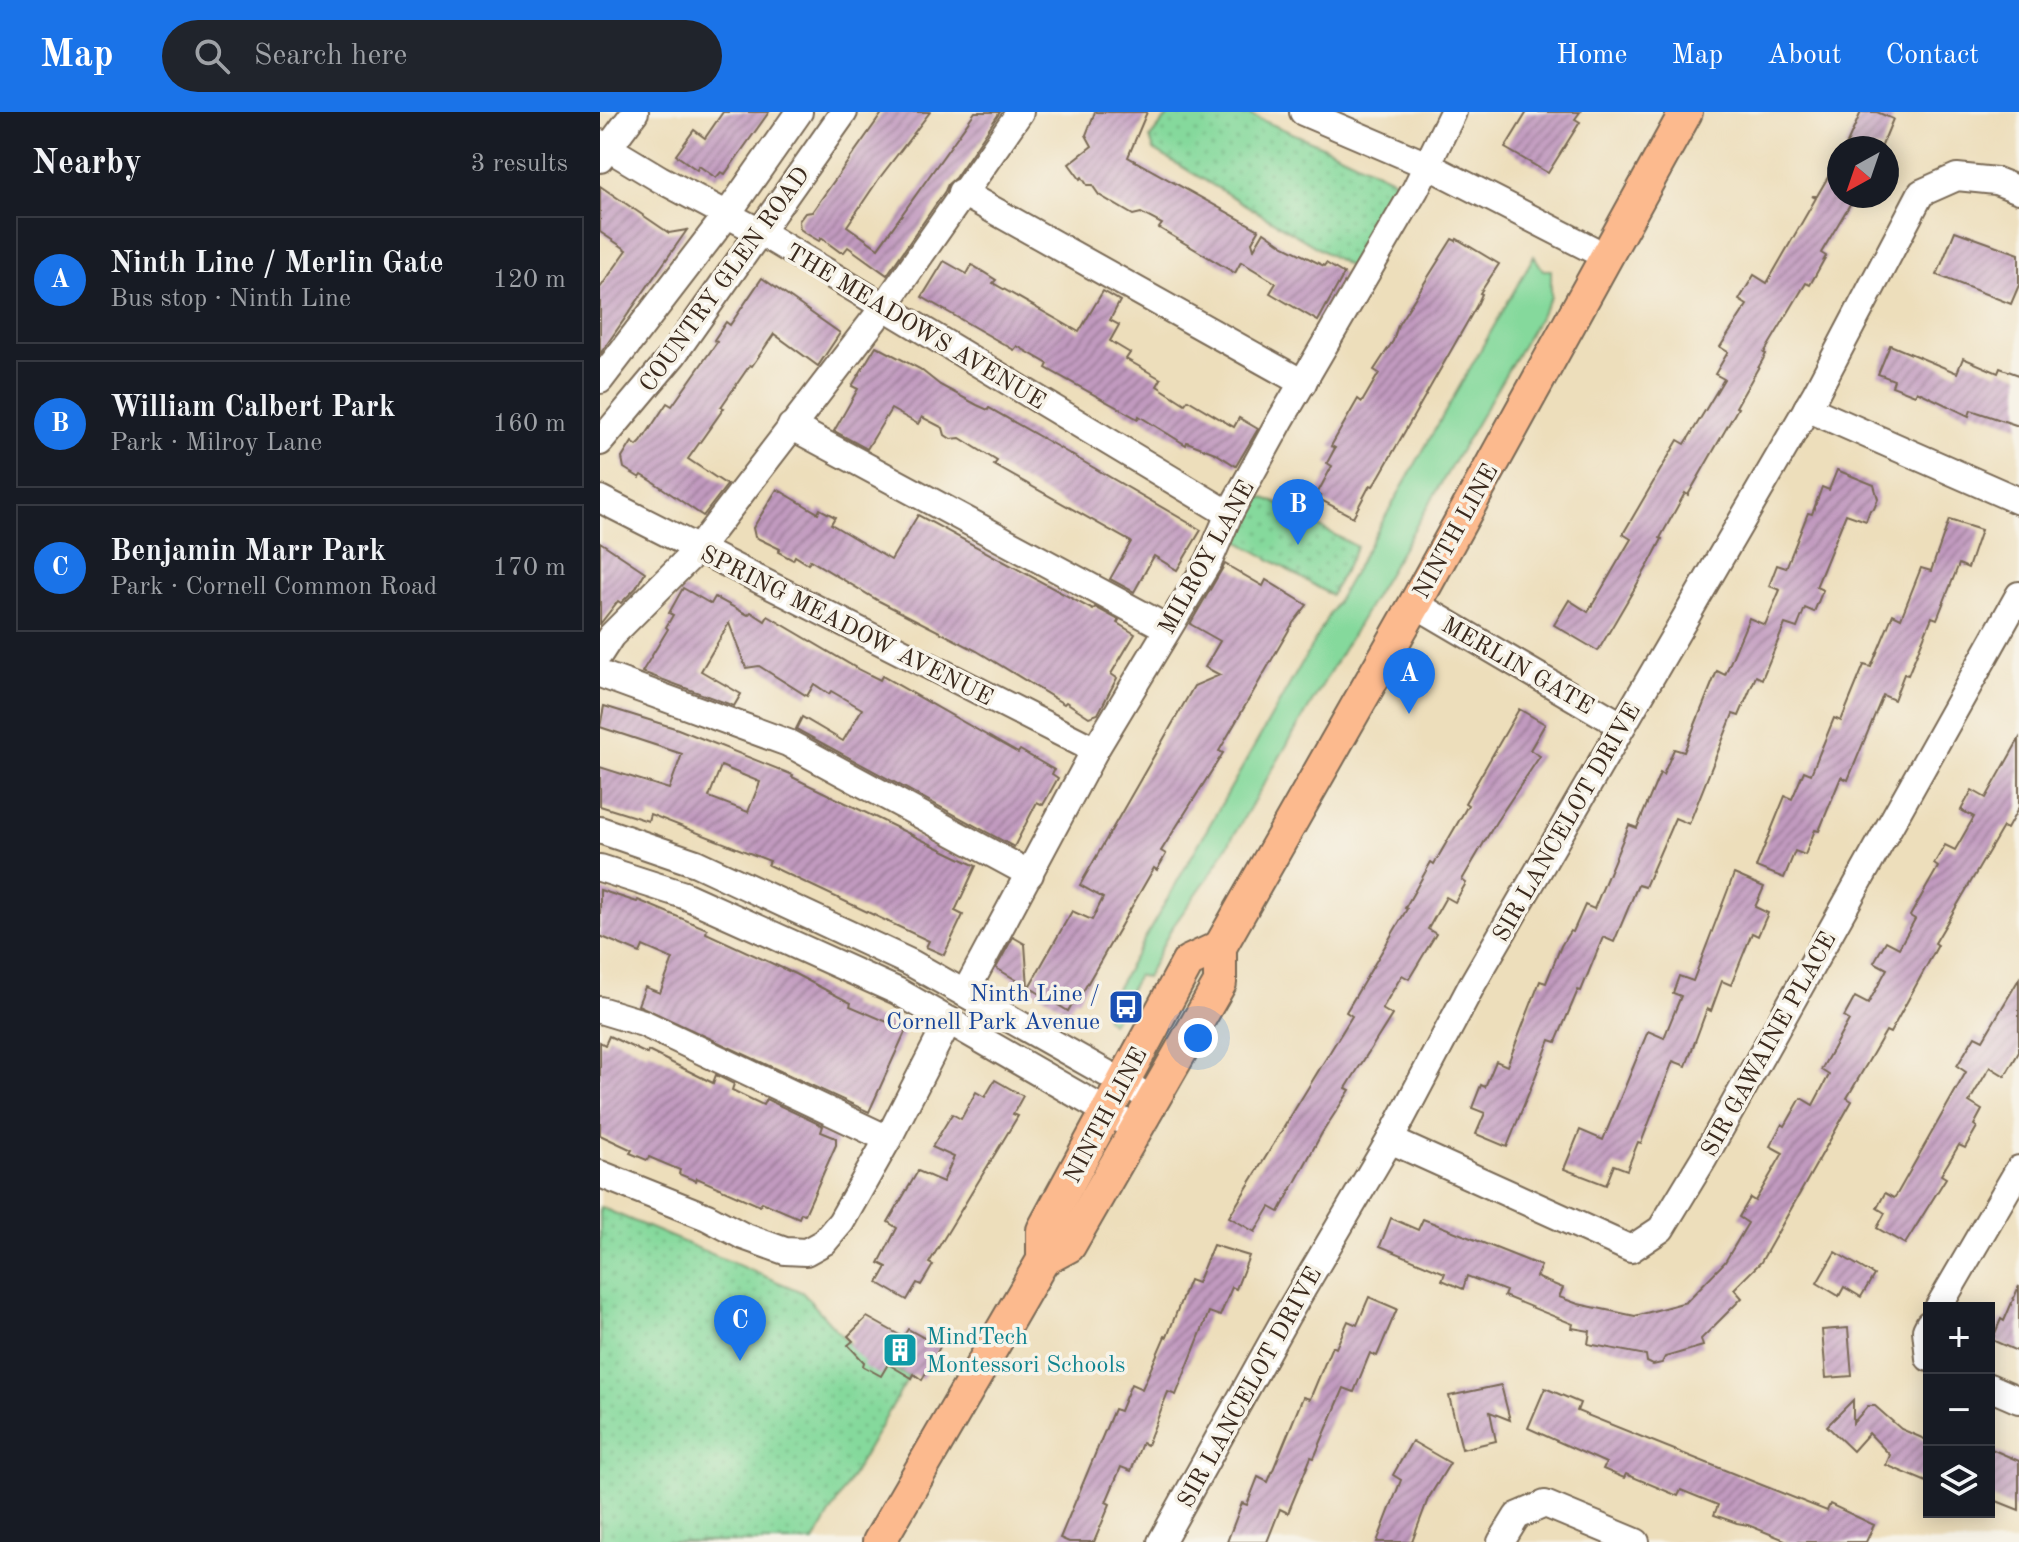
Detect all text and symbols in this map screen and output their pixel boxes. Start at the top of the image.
search box [162,20,722,92]
icon: search [190,34,234,78]
text: Map [40,37,114,75]
text: Search here [254,41,407,71]
text: Home [1556,42,1627,70]
text: Map [1671,42,1723,70]
text: About [1767,42,1842,70]
text: Contact [1886,42,1979,70]
north arrow [1827,136,1899,208]
text: Nearby [32,147,142,181]
text: 3 results [470,151,568,177]
street label: COUNTRY GLEN ROAD [636,163,815,397]
street label: THE MEADOWS AVENUE [781,241,1049,415]
text: Ninth Line / Merlin Gate [110,249,444,279]
text: A [50,267,70,293]
text: 120 m [493,267,566,293]
text: Bus stop · Ninth Line [110,286,351,312]
text: William Calbert Park [110,393,396,423]
text: B [51,411,69,437]
text: 160 m [493,411,566,437]
text: Park · Milroy Lane [110,430,322,456]
street label: NINTH LINE [1410,461,1504,603]
street label: MILROY LANE [1156,477,1260,639]
pin: B [1272,479,1324,545]
text: Benjamin Marr Park [110,537,386,567]
street label: SPRING MEADOW AVENUE [696,542,996,711]
text: C [51,555,69,581]
text: 170 m [493,555,566,581]
text: Park · Cornell Common Road [110,574,437,600]
street label: MERLIN GATE [1437,614,1597,720]
pin: A [1383,648,1435,714]
street label: SIR LANCELOT DRIVE [1490,700,1646,946]
street label: SIR GAWAINE PLACE [1698,928,1842,1161]
place label: Ninth Line / Cornell Park Avenue [886,983,1100,1035]
bus stop icon: Ninth Line / Cornell Park Avenue [1107,988,1145,1026]
your location [1178,1018,1218,1058]
street label: NINTH LINE [1061,1044,1153,1188]
street label: SIR LANCELOT DRIVE [1175,1264,1327,1512]
pin: C [714,1295,766,1361]
map controls [1923,1302,1995,1518]
button: + [1923,1302,1995,1374]
place label: MindTech Montessori Schools [926,1326,1125,1378]
building icon: MindTech Montessori Schools [881,1331,919,1369]
button: − [1923,1374,1995,1446]
button: layers [1923,1446,1995,1518]

